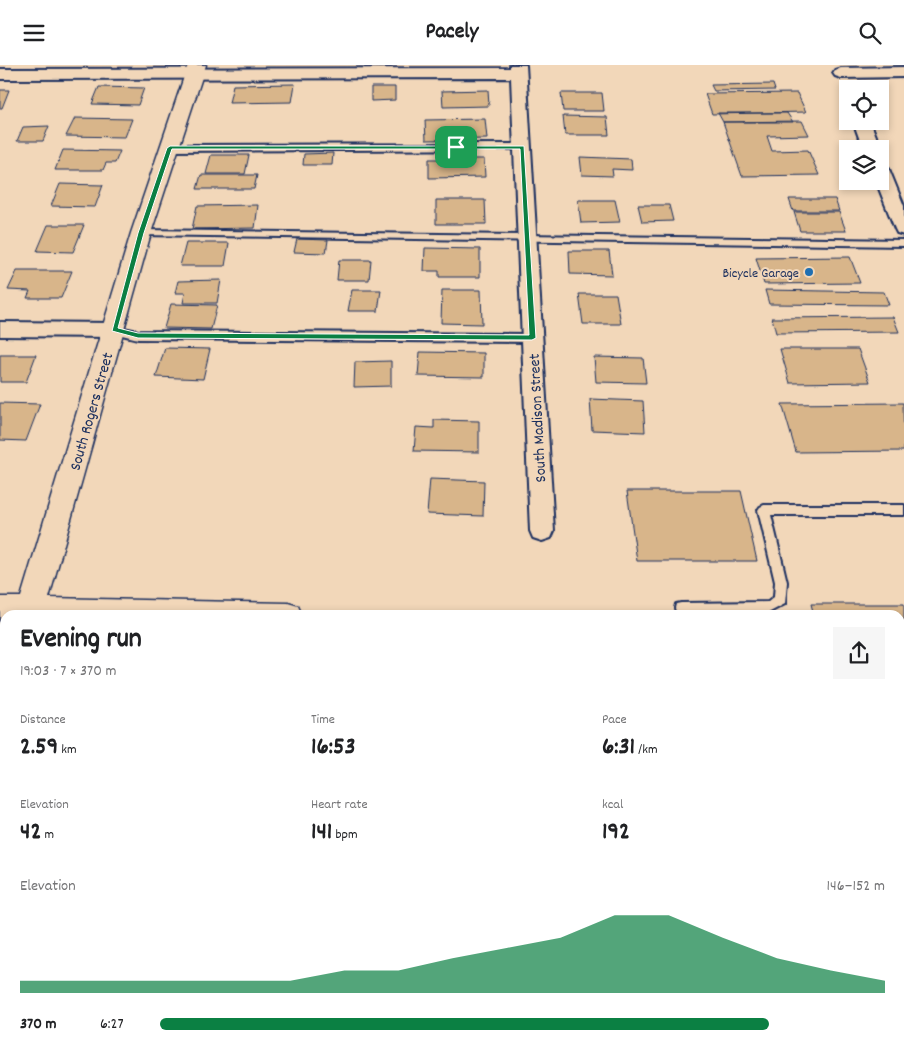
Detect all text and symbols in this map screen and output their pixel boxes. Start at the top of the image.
text: Pacely [426,17,478,48]
icon: menu [20,19,48,47]
icon: search [856,19,884,47]
map controls [839,80,889,190]
button: locate [839,80,889,130]
pin [435,126,477,168]
icon: arrive [442,133,470,161]
button: layers [839,140,889,190]
place label: Bicycle Garage [722,264,799,284]
marker: Bicycle Garage [803,266,815,278]
street label: South Rogers Street [65,350,120,474]
street label: South Madison Street [524,353,553,483]
text: Evening run [20,621,142,661]
button: share [833,627,885,679]
text: 19:03 · 7 × 370 m [20,660,117,683]
text: Distance [20,710,66,730]
text: Time [311,710,335,730]
text: Pace [602,710,627,730]
text: 2.59 [20,730,58,766]
text: 16:53 [311,730,356,766]
text: 6:31 [602,730,635,766]
text: km [58,740,77,760]
text: /km [635,740,658,760]
text: Elevation [20,795,69,815]
text: Heart rate [311,795,368,815]
text: kcal [602,795,623,815]
text: 42 [20,815,41,851]
text: 141 [311,815,332,851]
text: 192 [602,815,630,851]
text: m [41,825,54,845]
text: bpm [332,825,358,845]
text: Elevation [20,875,76,898]
text: 146–152 m [827,875,885,898]
text: 370 m [20,1013,57,1036]
text: 6:27 [100,1013,124,1036]

